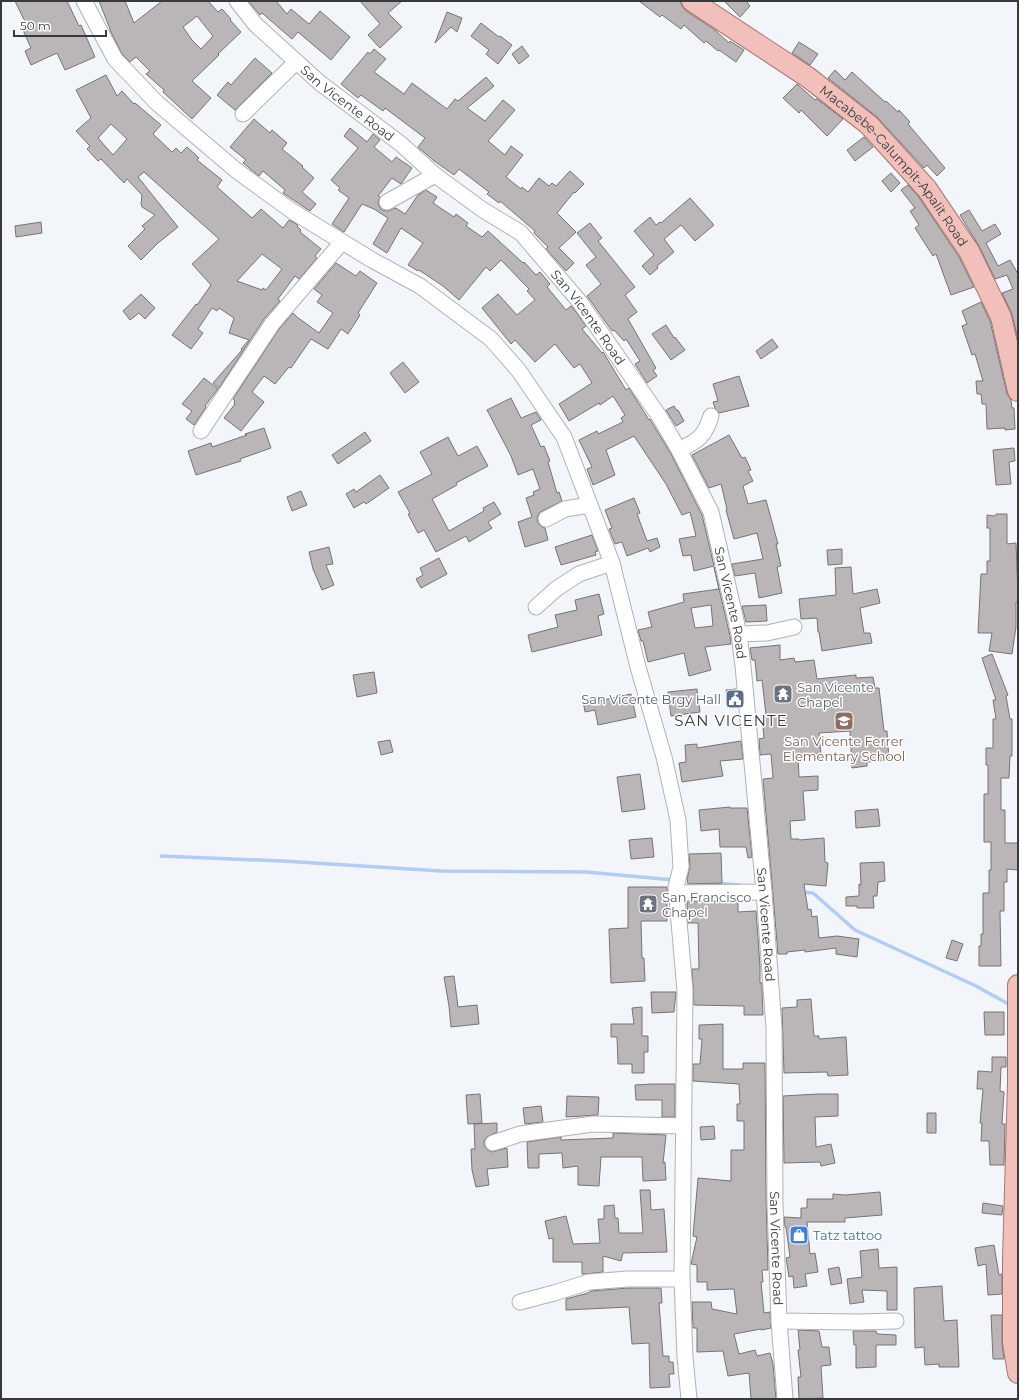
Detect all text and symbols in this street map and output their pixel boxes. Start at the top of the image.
scale bar [14,12,106,38]
text: 50 m [20,18,51,33]
street label: San Vicente Road [297,61,398,144]
street label: Macabebe-Calumpit-Apalit Road [817,82,971,249]
street label: San Vicente Road [548,266,629,368]
street label: San Vicente Road [711,545,750,660]
place label: San Vicente Chapel [797,679,874,710]
temple icon: San Vicente Chapel [772,683,794,705]
public building icon: San Vicente Brgy Hall [724,688,746,710]
place label: San Vicente Brgy Hall [581,691,721,707]
school or university icon: San Vicente Ferrer Elementary School [833,710,855,732]
district label: SAN VICENTE [674,711,788,730]
place label: San Vicente Ferrer Elementary School [783,733,905,764]
street label: San Vicente Road [754,867,779,982]
place label: San Francisco Chapel [662,889,752,920]
temple icon: San Francisco Chapel [637,893,659,915]
street label: San Vicente Road [767,1191,786,1306]
shop icon: Tatz tattoo [788,1224,810,1246]
place label: Tatz tattoo [813,1227,882,1243]

